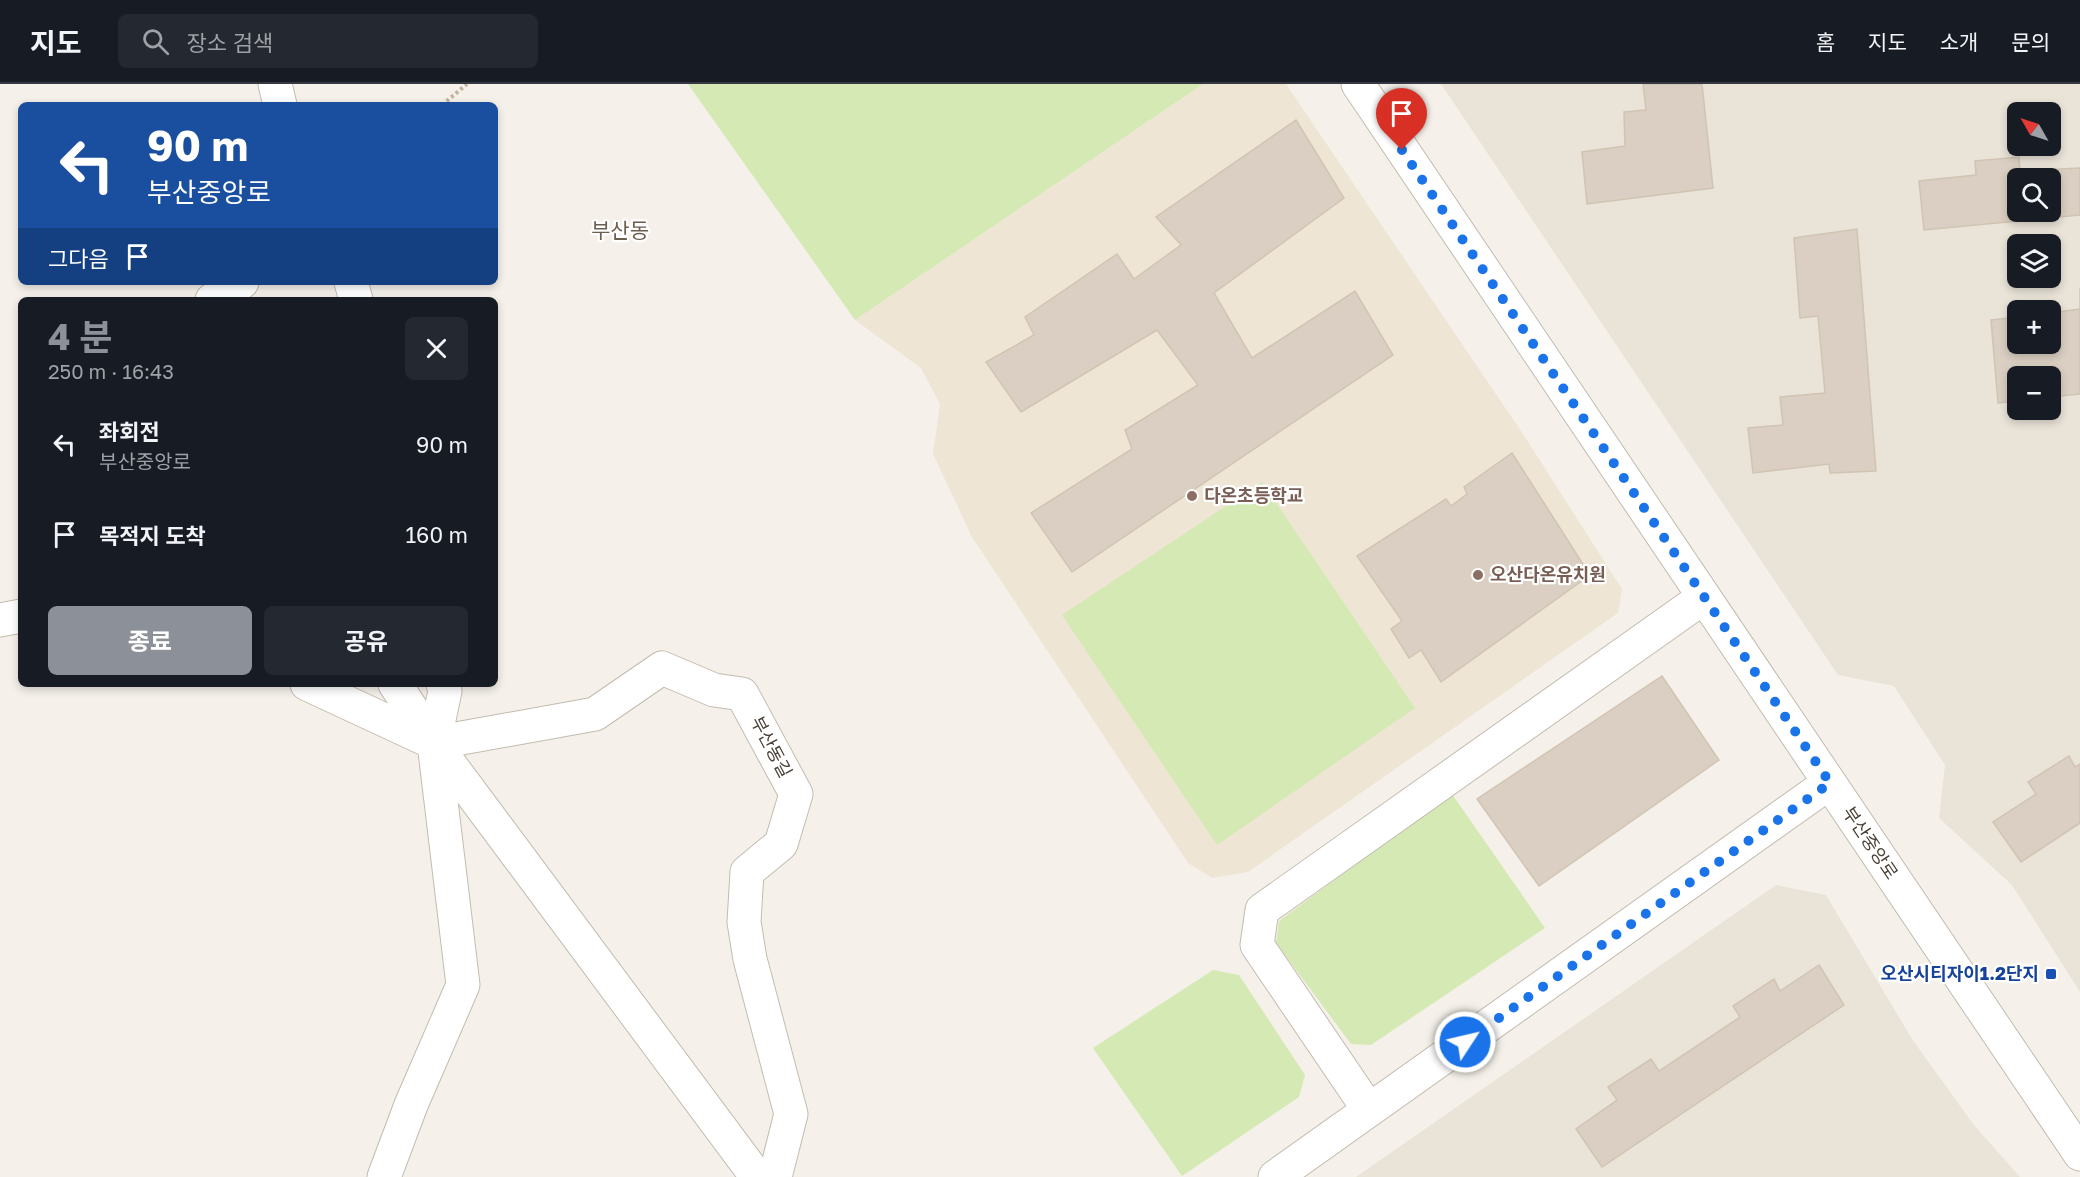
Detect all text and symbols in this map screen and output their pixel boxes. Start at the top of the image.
search box [118,14,538,68]
icon: search [139,25,172,58]
text: 지도 [30,26,82,59]
text: 장소 검색 [187,29,273,56]
text: 홈 [1816,29,1835,55]
text: 지도 [1868,29,1907,55]
text: 소개 [1940,29,1978,55]
text: 문의 [2011,29,2050,55]
pin [1376,88,1427,150]
icon: arrive [1385,97,1418,130]
north arrow [2007,102,2061,156]
map controls [2007,102,2061,420]
text: 90 m [147,120,248,170]
icon: left [48,126,126,204]
button: search [2007,168,2061,222]
text: 부산중앙로 [147,176,271,208]
district label: 부산동 [591,217,649,243]
button: layers [2007,234,2061,288]
icon: arrive [121,240,154,273]
text: 그다음 [48,245,109,272]
button: + [2007,300,2061,354]
text: 4 분 [48,315,113,358]
button: close [405,317,468,380]
text: 250 m · 16:43 [48,359,174,383]
button: − [2007,366,2061,420]
text: 좌회전 [99,418,160,445]
icon: left [48,428,81,461]
text: 90 m [416,431,468,458]
text: 부산중앙로 [99,449,191,473]
place label: 다온초등학교 [1204,484,1303,506]
marker: 다온초등학교 [1185,489,1199,503]
icon: arrive [48,518,81,551]
text: 160 m [405,521,468,548]
text: 목적지 도착 [99,522,206,549]
place label: 오산다온유치원 [1490,563,1606,585]
marker: 오산다온유치원 [1471,568,1485,582]
button: 종료 [48,606,252,675]
button: 공유 [264,606,468,675]
street label: 부산동길 [747,712,797,781]
street label: 부산중앙로 [1839,802,1903,883]
place label: 오산시티자이1.2단지 [1881,962,2039,984]
marker: 오산시티자이1.2단지 [2044,967,2058,981]
position arrow [1433,1010,1497,1074]

